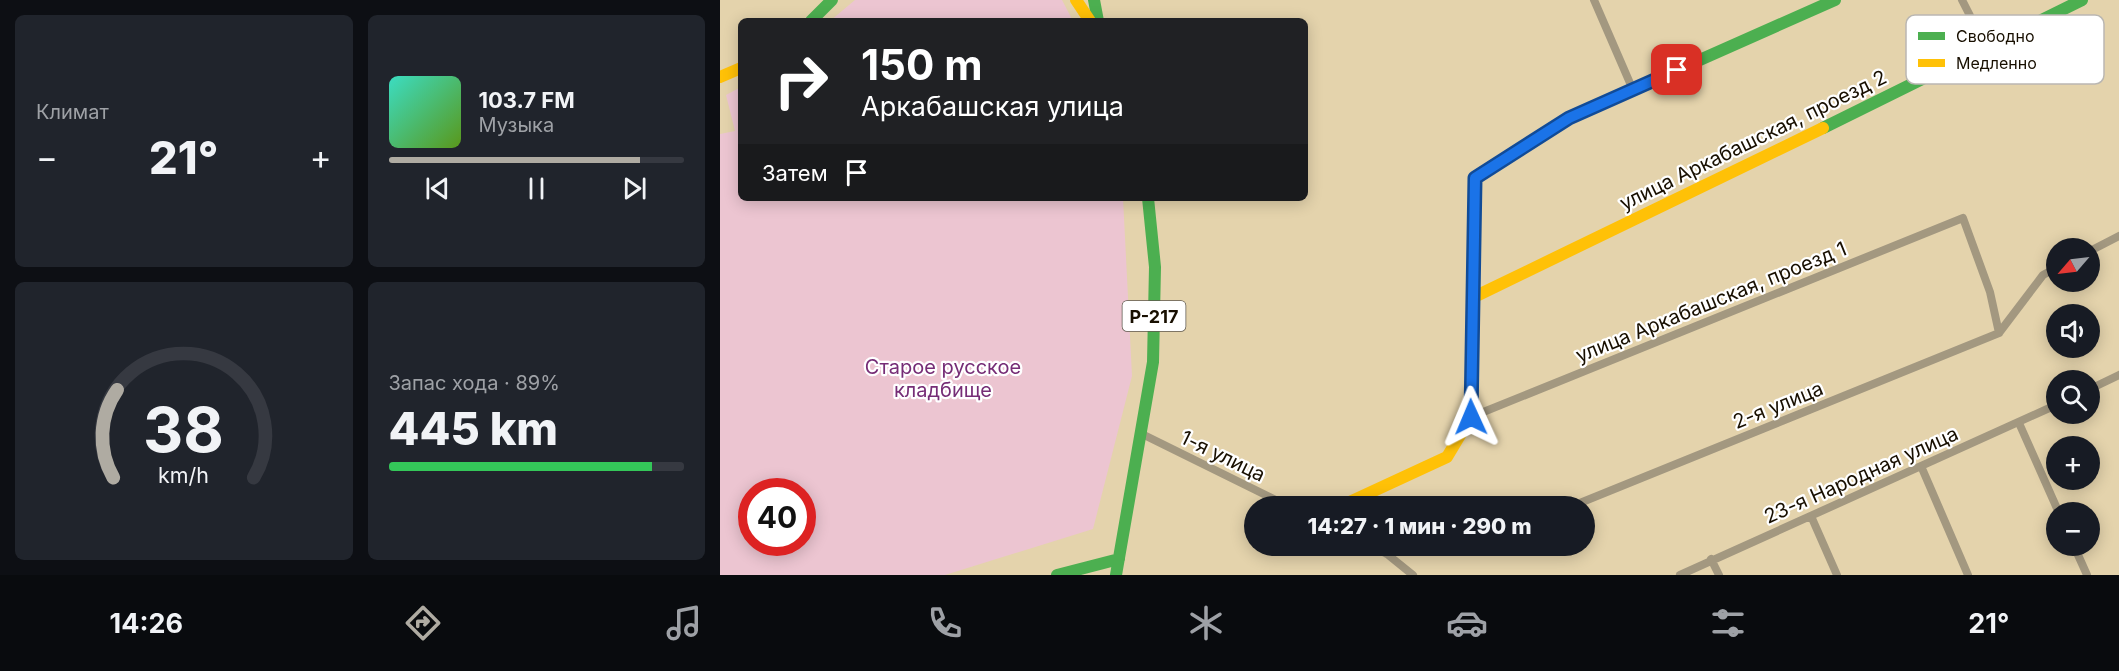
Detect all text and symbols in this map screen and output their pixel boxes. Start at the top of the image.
legend [1906,15,2104,84]
text: Свободно [1956,26,2035,46]
text: 150 m [861,39,983,90]
icon: right [762,42,840,120]
pin [1651,44,1702,95]
icon: arrive [1660,53,1693,86]
text: Медленно [1956,53,2037,73]
street label: улица Аркабашская, проезд 2 [1616,65,1890,215]
text: 103.7 FM [479,87,575,113]
text: Аркабашская улица [861,90,1124,123]
text: Климат [36,100,109,124]
text: Музыка [479,113,554,137]
text: 21° [149,130,218,185]
text: − [36,137,58,177]
text: + [310,137,332,177]
icon: arrive [840,156,873,189]
text: Затем [762,160,828,186]
icon: previous [421,172,454,205]
icon: pause [520,172,553,205]
icon: next [618,172,651,205]
street label: улица Аркабашская, проезд 1 [1572,237,1850,367]
north arrow [2046,238,2100,292]
map controls [2046,238,2100,556]
road number: Р-217 [1122,301,1186,331]
button: sound [2046,304,2100,358]
park label: Старое русское кладбище [865,355,1021,402]
button: search [2046,370,2100,424]
text: Запас хода · 89% [389,371,560,395]
street label: 2-я улица [1729,376,1827,434]
position arrow [1439,385,1503,449]
text: 38 [143,392,224,467]
text: 445 km [389,401,558,456]
street label: 23-я Народная улица [1760,421,1962,529]
street label: 1-я улица [1177,425,1269,487]
button: + [2046,436,2100,490]
text: km/h [158,462,209,488]
speed limit sign: 40 [738,478,816,556]
button: − [2046,502,2100,556]
text: 14:27 · 1 мин · 290 m [1307,513,1532,539]
icon: directions [402,602,444,644]
icon: music [663,602,705,644]
icon: phone [924,602,966,644]
icon: climate [1185,602,1227,644]
icon: car [1446,602,1488,644]
icon: filters [1707,602,1749,644]
text: 14:26 [110,607,183,640]
text: 21° [1968,607,2009,640]

